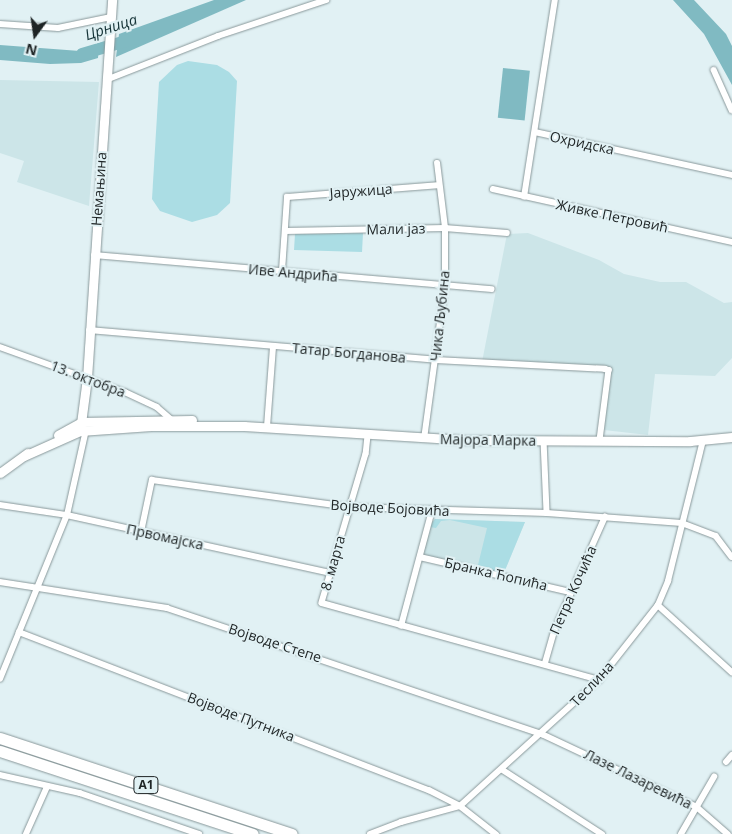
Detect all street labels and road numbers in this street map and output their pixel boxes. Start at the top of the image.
street label: Охридска [548,128,616,158]
street label: Немањина [88,151,110,227]
street label: Јаружица [329,180,393,202]
street label: Живке Петровић [554,196,670,236]
street label: Мали јаз [366,220,426,238]
street label: Иве Андрића [248,261,338,285]
street label: Чика Љубина [427,270,453,362]
street label: Татар Богданова [291,340,407,366]
street label: 13. октобра [48,357,128,401]
street label: Мајора Марка [440,431,536,449]
street label: Војводе Бојовића [330,496,450,520]
street label: Првомајска [125,521,205,553]
street label: 8. марта [317,534,349,592]
street label: Петра Кочића [546,543,600,637]
street label: Бранка Ћопића [443,554,549,594]
street label: Војводе Степе [226,620,324,666]
street label: Теслина [567,658,617,710]
street label: Војводе Путника [185,689,297,745]
street label: Лазе Лазаревића [581,746,695,812]
road number: A1 [132,776,160,794]

